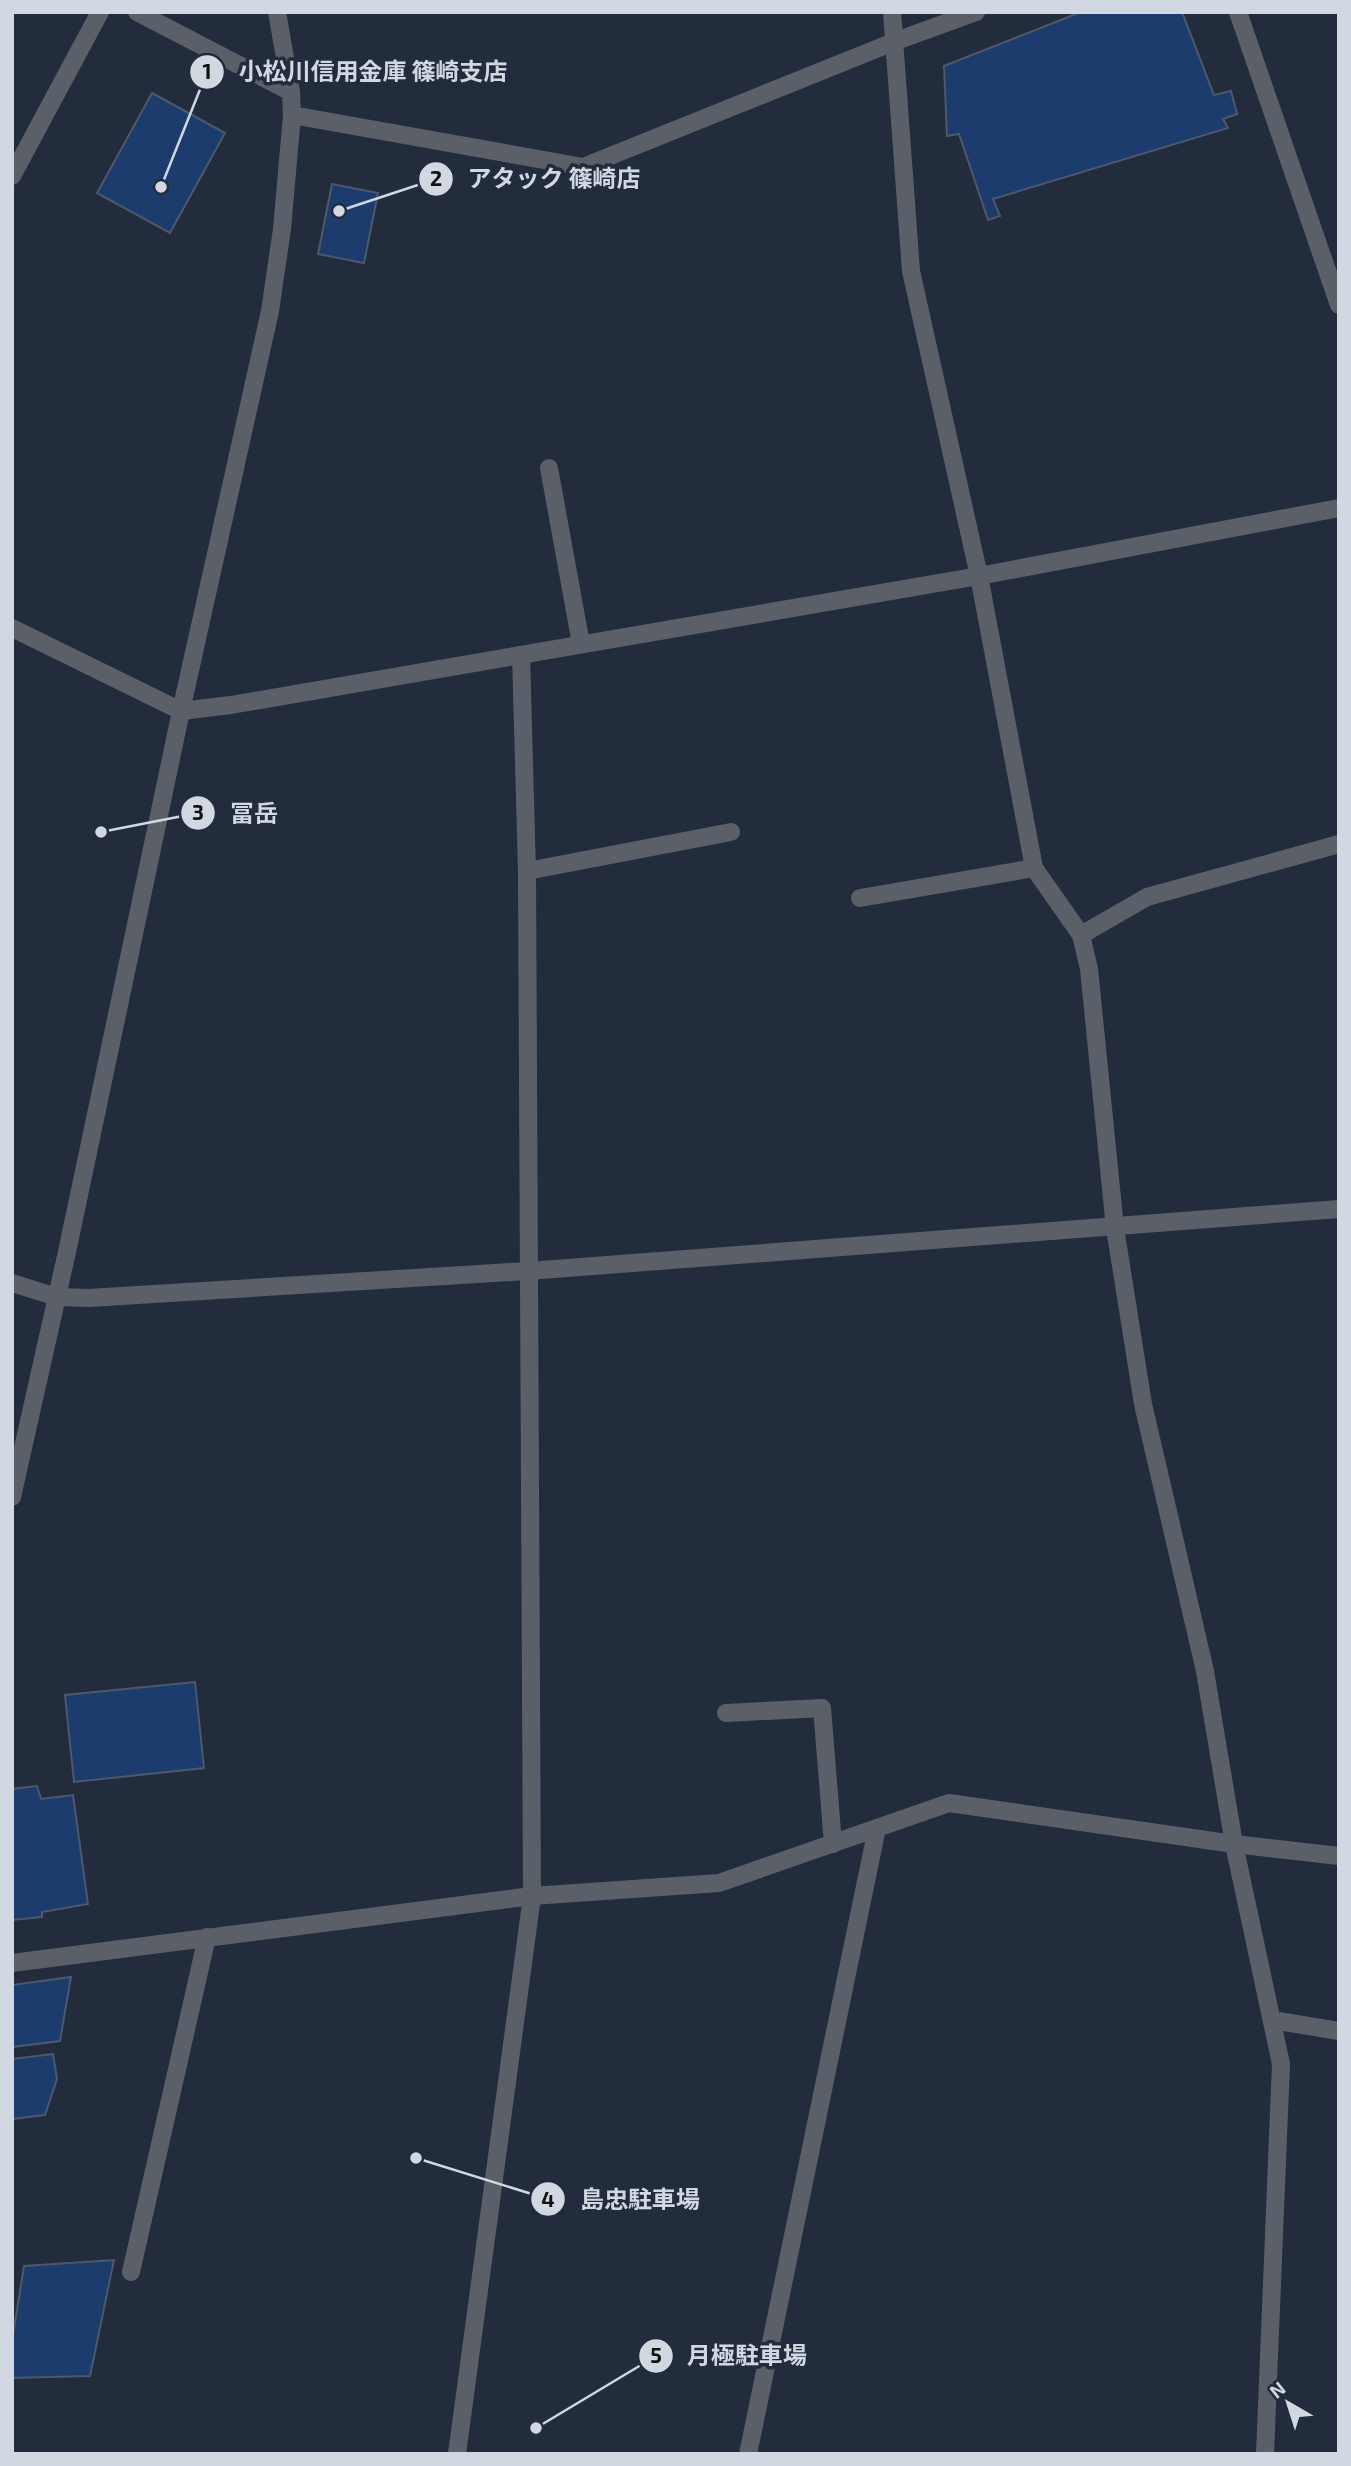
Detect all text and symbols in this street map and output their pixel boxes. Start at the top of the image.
callout: 小松川信用金庫 篠崎支店 [190,49,522,94]
text: 小松川信用金庫 篠崎支店 [238,56,508,85]
text: 1 [202,58,212,83]
callout: アタック 篠崎店 [418,156,654,201]
text: アタック 篠崎店 [467,163,641,192]
text: 2 [430,165,442,190]
callout: 冨岳 [181,791,292,836]
text: 冨岳 [230,798,278,827]
text: 3 [192,799,204,824]
callout: 島忠駐車場 [531,2177,714,2222]
text: 島忠駐車場 [580,2184,700,2213]
text: 4 [541,2186,555,2211]
callout: 月極駐車場 [638,2333,821,2378]
text: 月極駐車場 [687,2340,807,2369]
text: 5 [650,2342,662,2367]
north arrow [1253,2368,1323,2438]
text: N [1264,2376,1290,2403]

